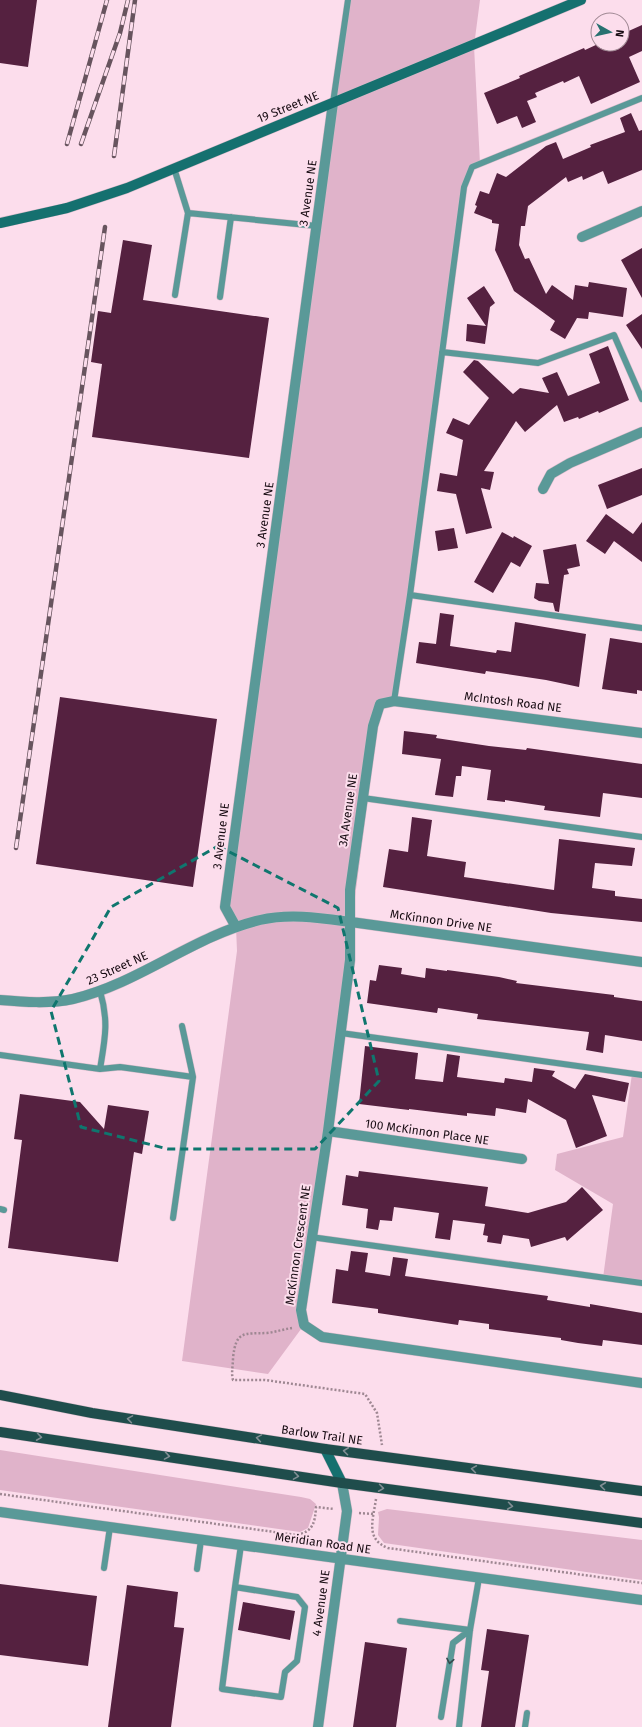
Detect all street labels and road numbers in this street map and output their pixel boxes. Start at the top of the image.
street label: 19 Street NE [255,88,321,126]
street label: 3 Avenue NE [296,159,320,227]
street label: 3 Avenue NE [253,481,277,549]
street label: McIntosh Road NE [463,689,563,715]
street label: 3A Avenue NE [336,773,360,847]
street label: 3 Avenue NE [210,802,232,870]
street label: McKinnon Drive NE [389,907,493,935]
street label: 23 Street NE [84,948,150,988]
street label: 100 McKinnon Place NE [364,1116,490,1148]
street label: McKinnon Crescent NE [283,1184,313,1306]
street label: Barlow Trail NE [280,1422,364,1448]
street label: Meridian Road NE [274,1529,372,1557]
street label: 4 Avenue NE [309,1569,333,1637]

